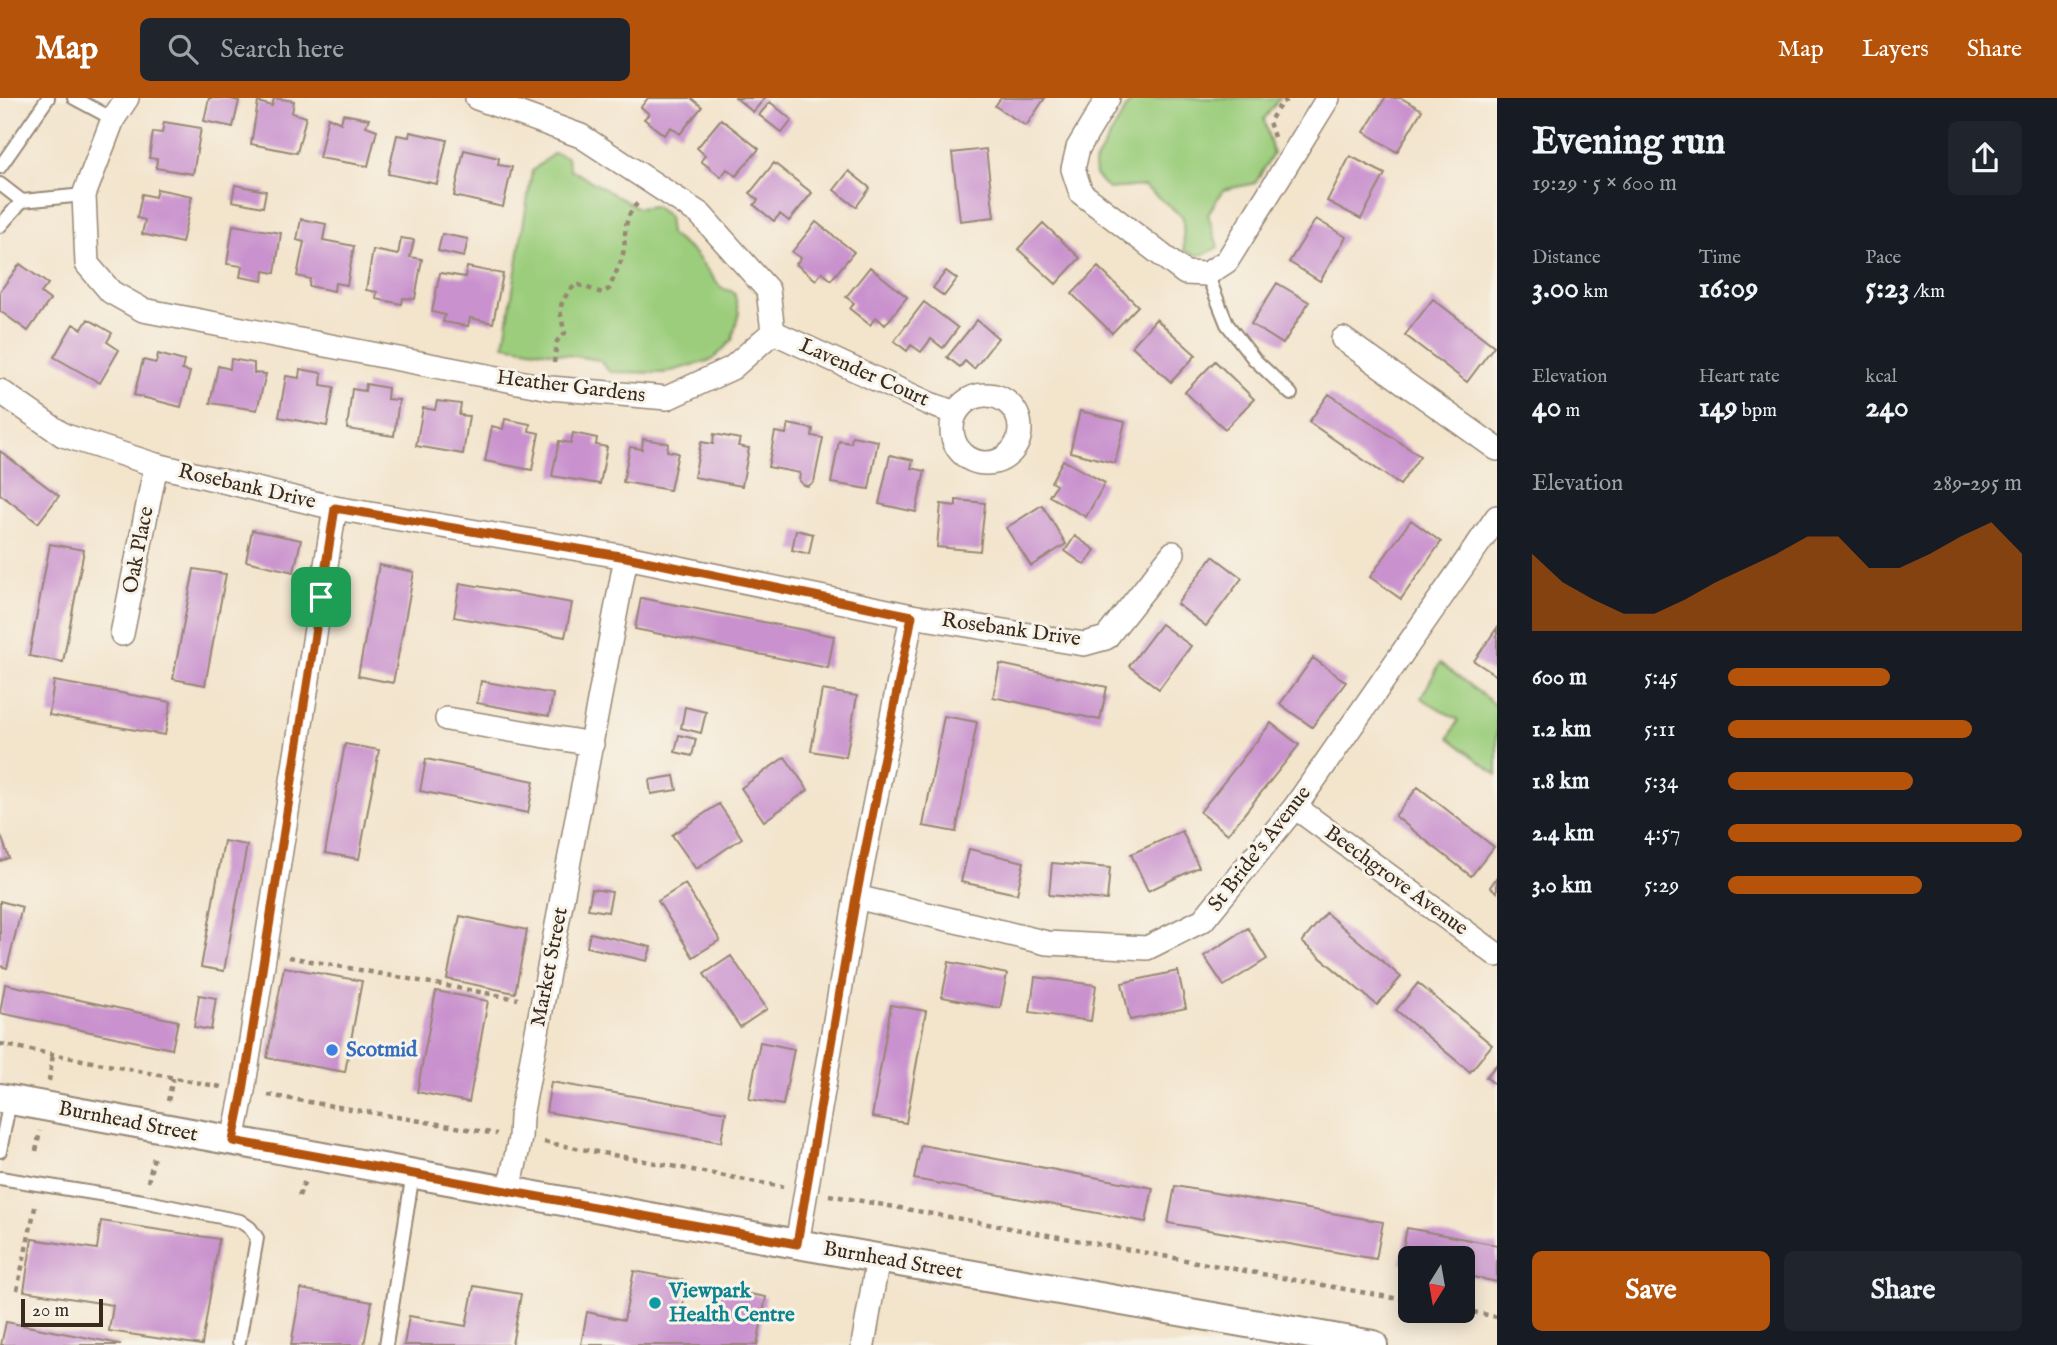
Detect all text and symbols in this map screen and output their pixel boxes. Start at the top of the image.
search box [140,18,630,81]
text: Map [35,28,98,70]
icon: search [164,30,202,68]
text: Search here [220,33,344,66]
text: Map [1778,34,1824,65]
text: Layers [1862,34,1929,65]
text: Share [1967,34,2022,65]
text: Evening run [1532,119,1726,167]
button: share [1948,121,2022,195]
text: 19:29 · 5 × 600 m [1532,169,1677,198]
text: Distance [1532,246,1601,270]
text: Time [1699,246,1741,270]
text: Pace [1865,246,1901,270]
text: 3.00 [1532,270,1579,308]
text: 16:09 [1699,270,1758,308]
text: 5:23 [1865,270,1909,308]
text: km [1579,280,1608,304]
text: /km [1909,280,1945,304]
street label: Lavender Court [795,332,933,414]
street label: Heather Gardens [495,364,647,410]
text: Elevation [1532,365,1607,389]
text: Heart rate [1699,365,1780,389]
text: kcal [1865,365,1897,389]
text: 40 [1532,389,1561,427]
text: 149 [1699,389,1738,427]
text: 240 [1865,389,1909,427]
text: m [1561,399,1580,423]
text: bpm [1738,399,1777,423]
street label: Rosebank Drive [176,458,319,516]
text: Elevation [1532,469,1623,498]
text: 289–295 m [1933,469,2022,498]
street label: Oak Place [117,504,161,596]
pin [291,567,351,627]
icon: arrive [302,578,340,616]
street label: Rosebank Drive [940,607,1083,653]
text: 600 m [1532,663,1587,692]
text: 5:45 [1644,663,1678,692]
text: 1.2 km [1532,715,1591,744]
text: 5:11 [1644,715,1676,744]
text: 1.8 km [1532,767,1590,796]
text: 5:34 [1644,767,1678,796]
street label: St Bride's Avenue [1202,780,1318,917]
text: 2.4 km [1532,819,1594,848]
text: 4:57 [1644,819,1680,848]
street label: Beechgrove Avenue [1319,820,1473,942]
text: 3.0 km [1532,871,1592,900]
text: 5:29 [1644,871,1679,900]
street label: Market Street [525,905,575,1029]
place label: Scotmid [346,1037,418,1064]
marker: Scotmid [324,1042,340,1058]
street label: Burnhead Street [56,1095,200,1149]
street label: Burnhead Street [821,1235,965,1287]
north arrow [1398,1246,1475,1323]
map controls [1398,1246,1475,1323]
button: Save [1532,1251,1770,1331]
button: Share [1784,1251,2022,1331]
place label: Viewpark Health Centre [668,1278,795,1329]
marker: Viewpark Health Centre [647,1295,663,1311]
scale bar [21,1296,103,1328]
text: 20 m [32,1299,69,1323]

